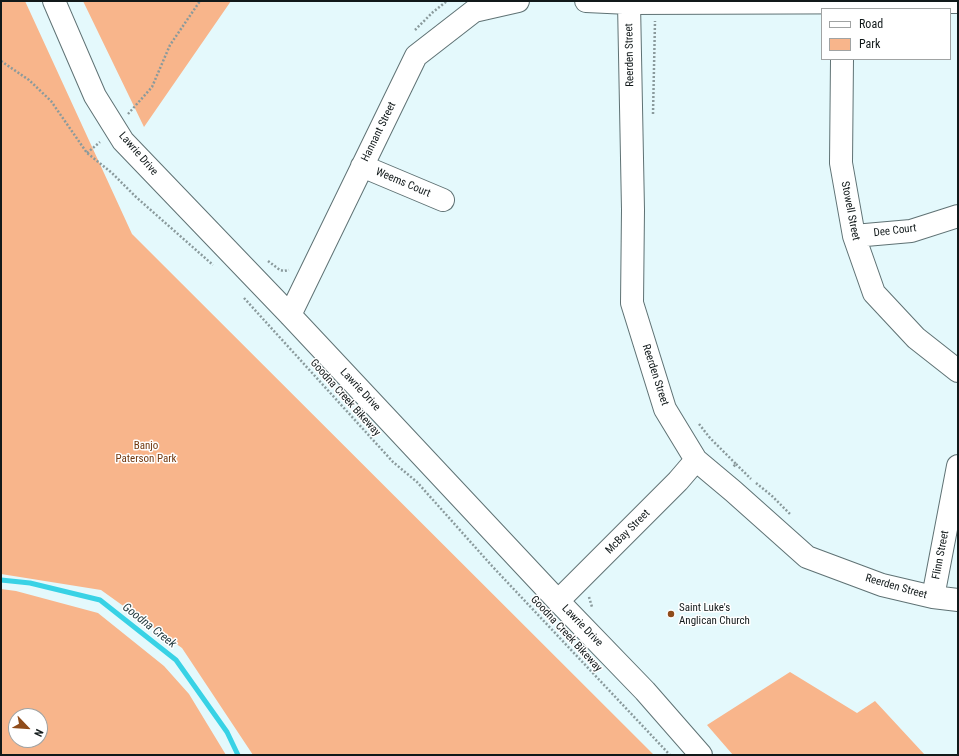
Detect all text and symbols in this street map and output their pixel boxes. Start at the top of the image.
legend [821,8,951,60]
text: Road [859,17,883,31]
street label: Reerden Street [623,23,637,87]
text: Park [859,37,880,51]
street label: Hannant Street [359,100,399,164]
street label: Lawrie Drive [116,130,160,178]
street label: Weems Court [374,166,432,200]
street label: Stowell Street [838,180,862,242]
street label: Dee Court [873,222,917,240]
street label: Reerden Street [639,343,671,407]
street label: Goodna Creek Bikeway [307,357,383,439]
street label: Lawrie Drive [337,366,383,414]
park label: Banjo Paterson Park [115,439,177,465]
street label: McBay Street [603,507,653,557]
street label: Flinn Street [930,530,952,580]
street label: Reerden Street [864,572,928,602]
street label: Goodna Creek Bikeway [527,593,605,675]
water label: Goodna Creek [119,600,179,652]
place label: Saint Luke's Anglican Church [679,601,750,627]
street label: Lawrie Drive [559,602,605,650]
marker: Saint Luke's Anglican Church [666,609,676,619]
north arrow [8,708,48,748]
text: N [31,727,46,739]

